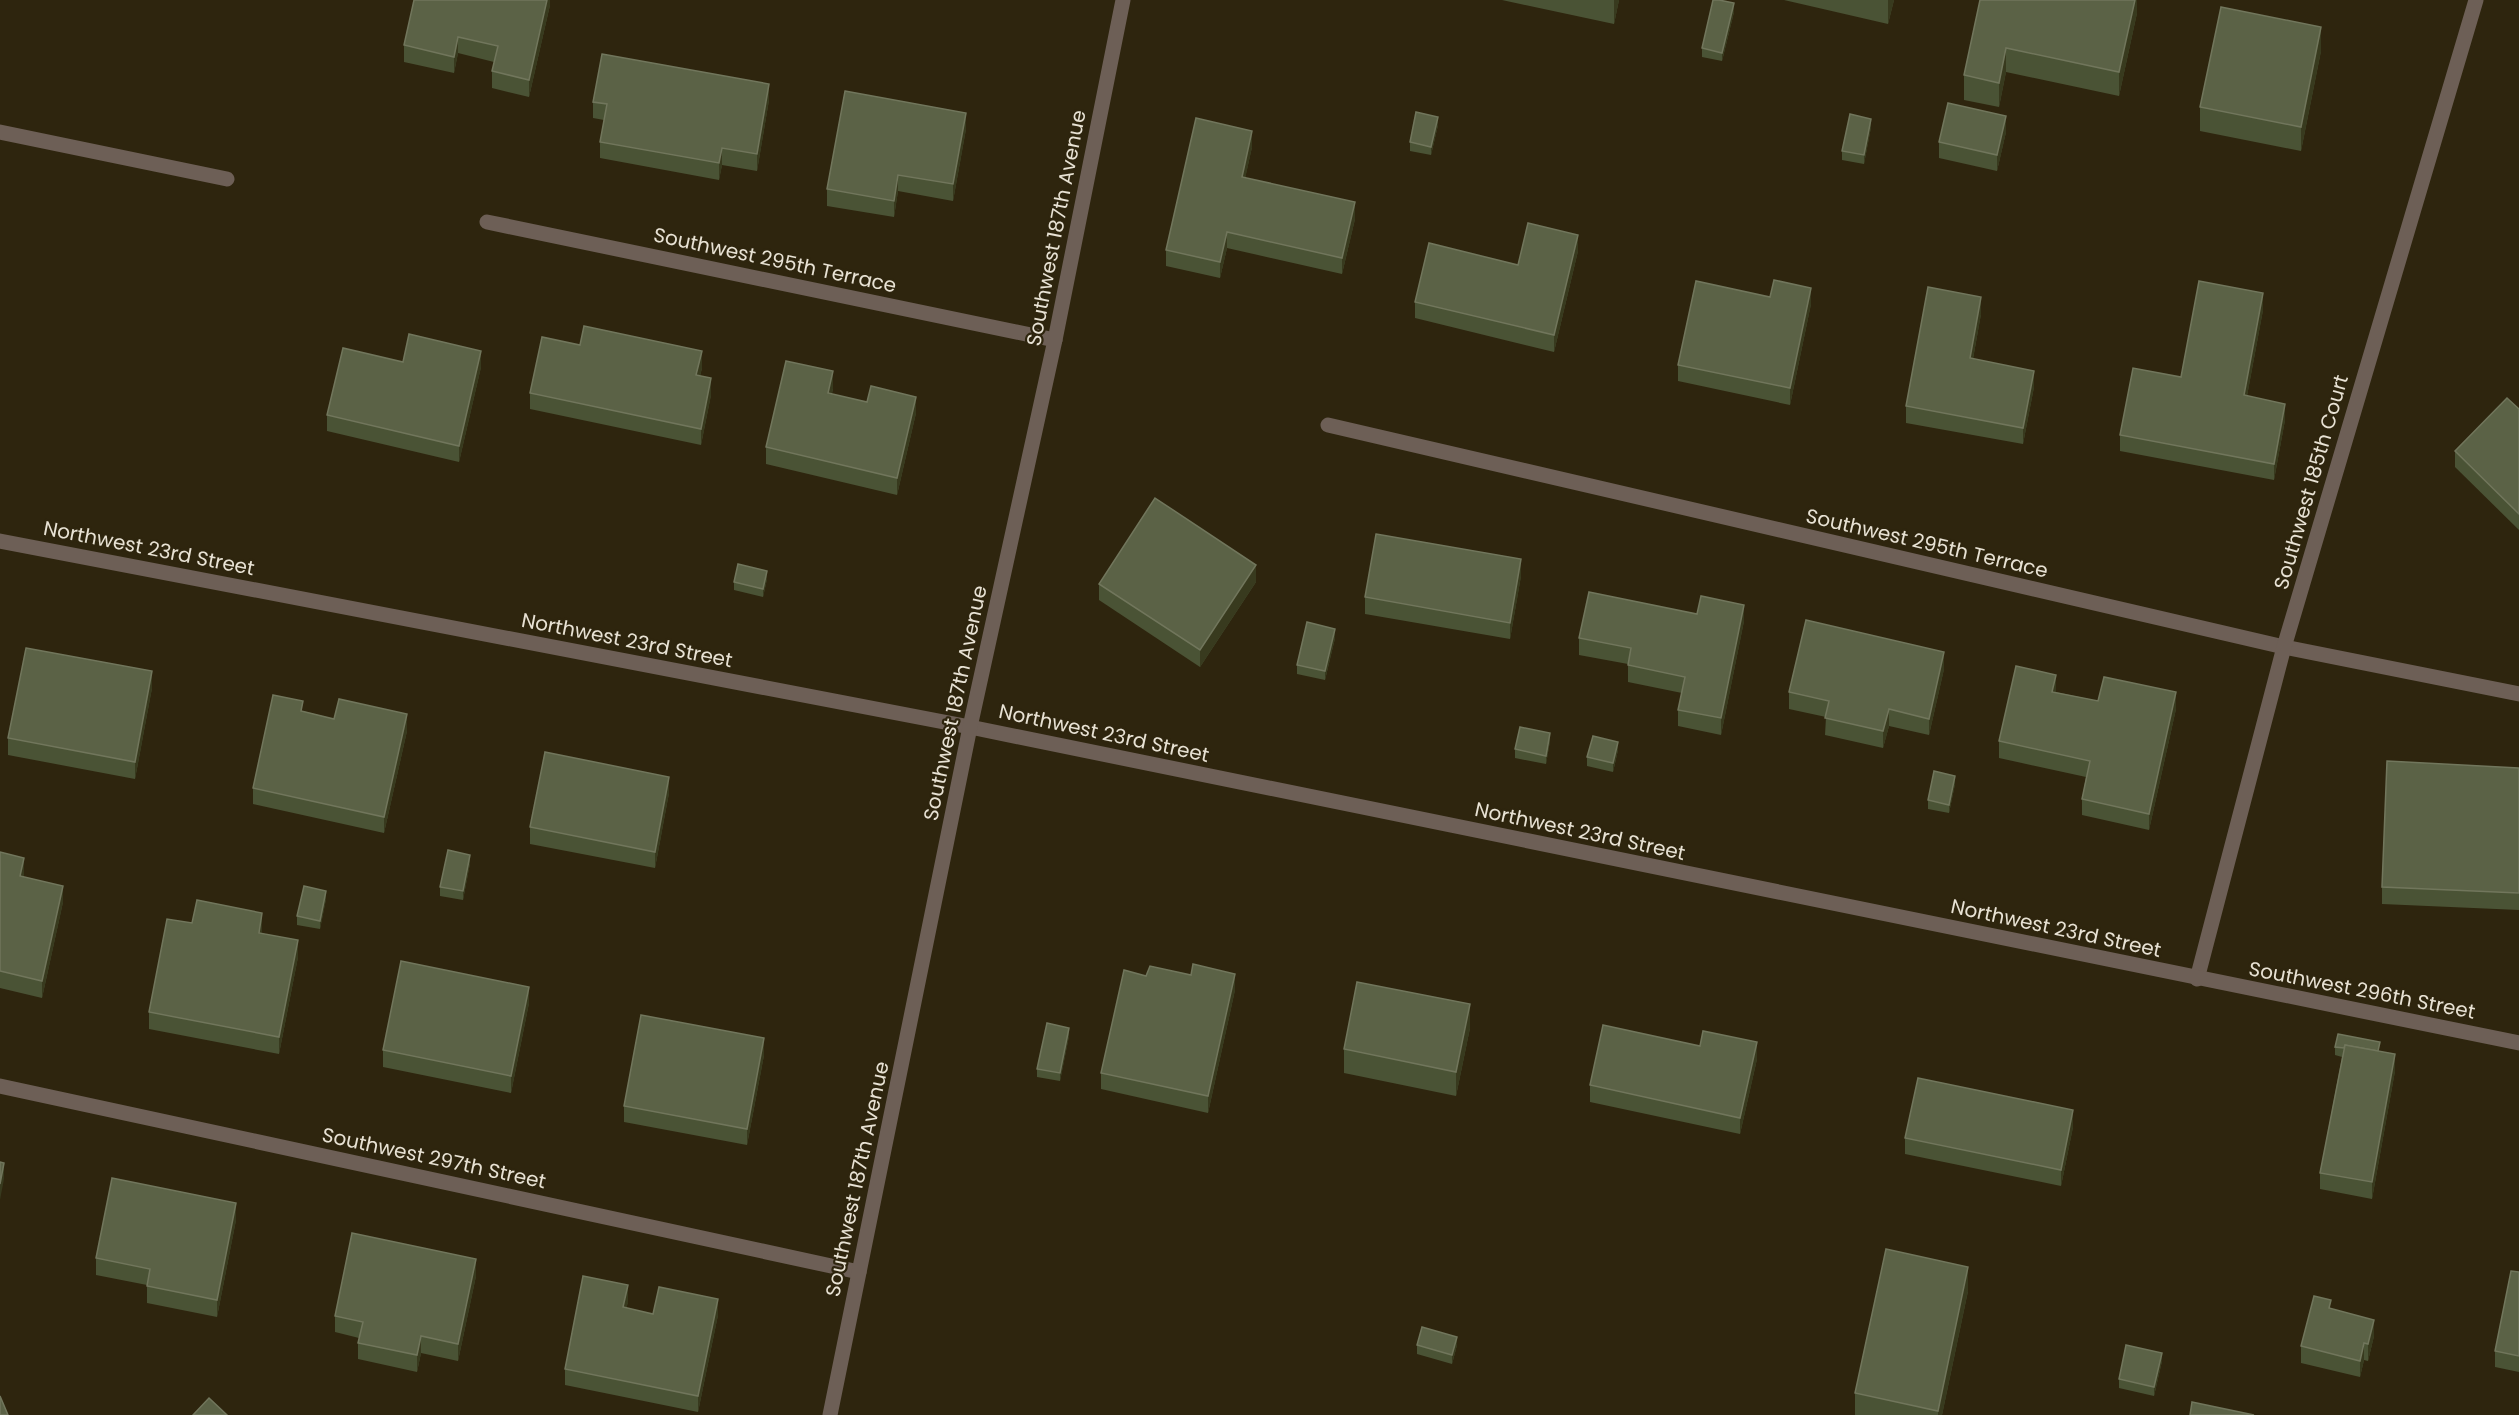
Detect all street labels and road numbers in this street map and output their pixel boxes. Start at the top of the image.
street label: Southwest 187th Avenue [1019,108,1093,348]
street label: Southwest 295th Terrace [651,221,899,299]
street label: Southwest 185th Court [2267,371,2355,593]
street label: Southwest 295th Terrace [1803,502,2051,584]
street label: Northwest 23rd Street [41,514,257,582]
street label: Southwest 187th Avenue [916,583,994,823]
street label: Northwest 23rd Street [519,606,735,674]
street label: Northwest 23rd Street [996,697,1212,769]
street label: Northwest 23rd Street [1472,795,1688,867]
street label: Northwest 23rd Street [1948,892,2164,964]
street label: Southwest 296th Street [2246,954,2478,1026]
street label: Southwest 187th Avenue [818,1059,896,1299]
street label: Southwest 297th Street [319,1121,549,1195]

